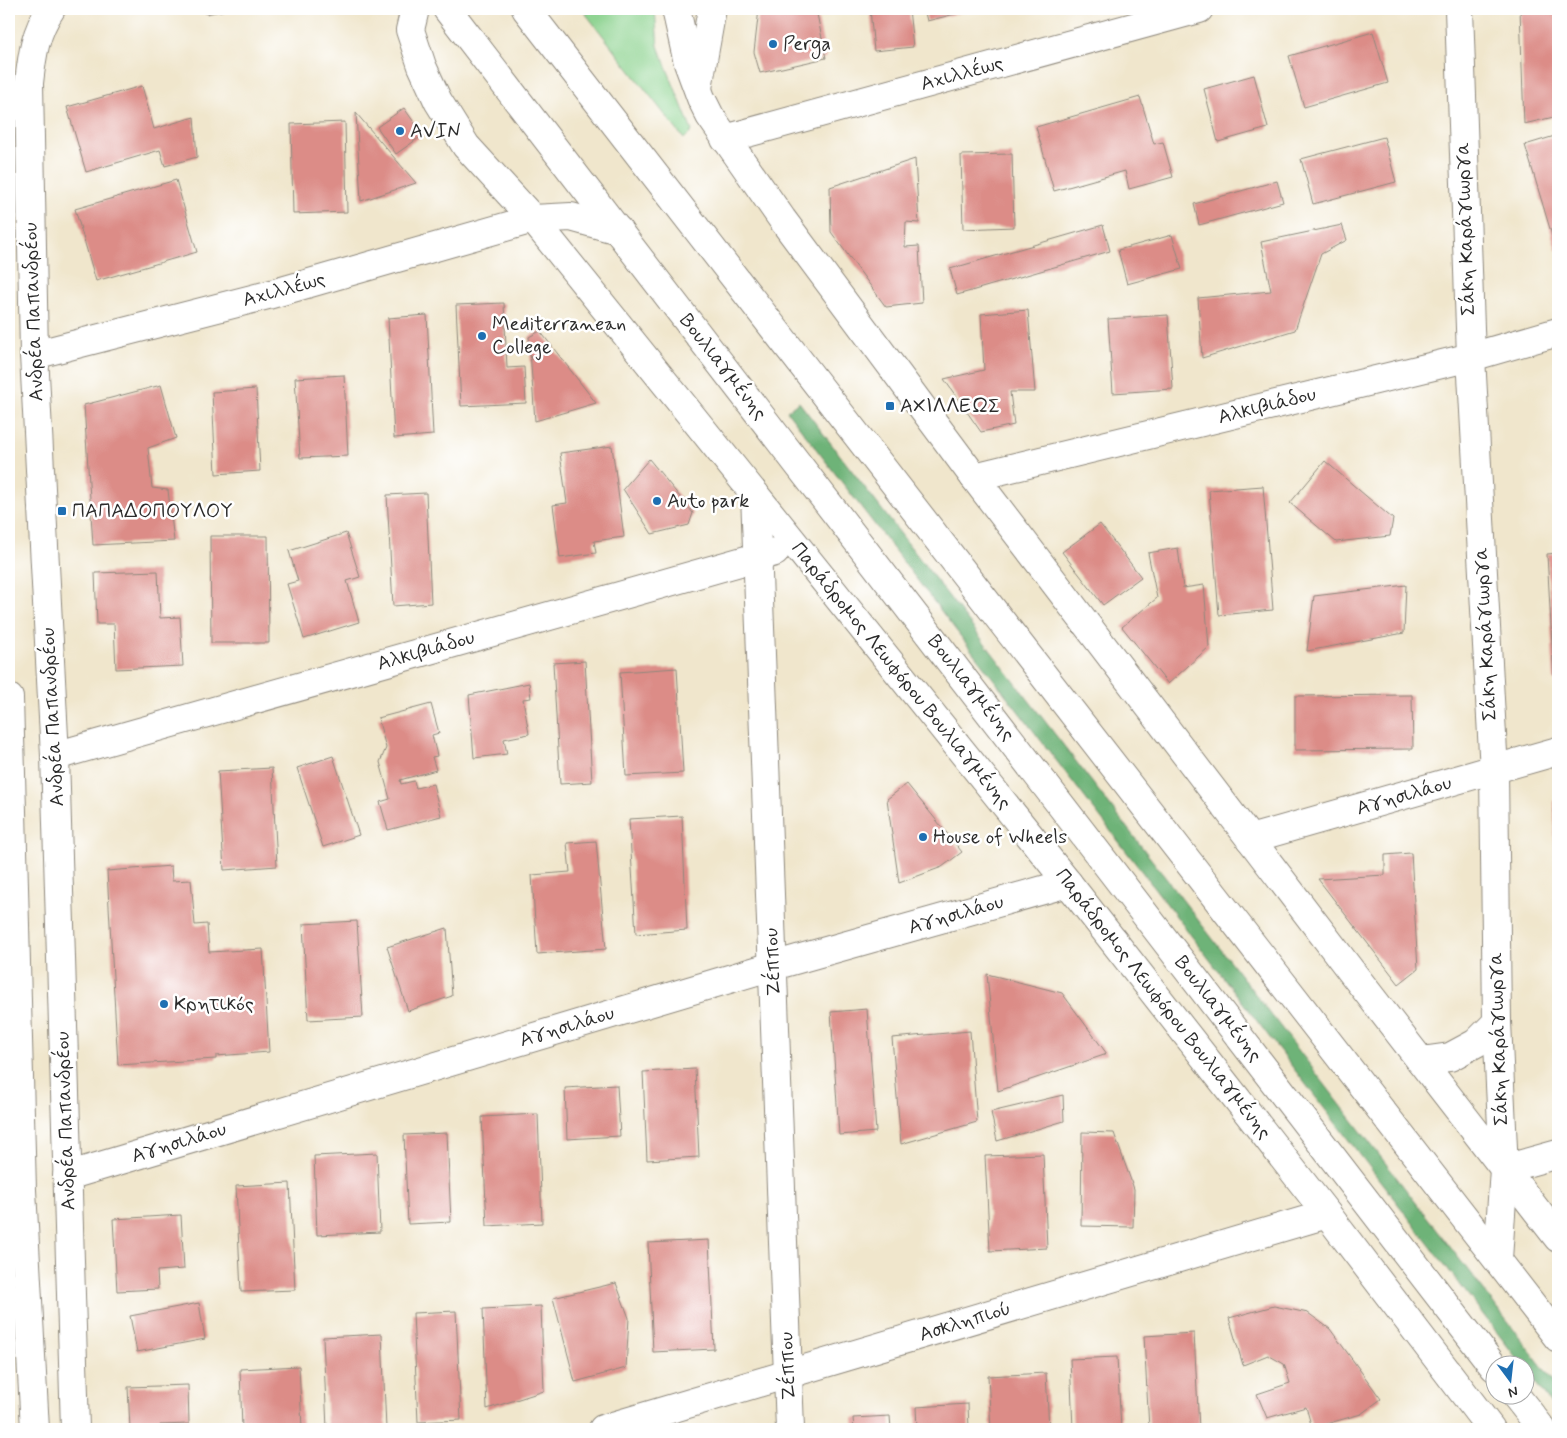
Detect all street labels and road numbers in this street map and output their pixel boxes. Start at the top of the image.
street label: Αχιλλέως [918,50,1007,98]
street label: Σάκη Καράγιωργα [1449,142,1483,316]
street label: Ανδρέα Παπανδρέου [17,222,51,402]
street label: Αχιλλέως [240,266,329,314]
street label: Βουλιαγμένης [673,308,773,426]
street label: Αλκιβιάδου [1215,381,1319,431]
street label: Παράδρομος Λεωφόρου Βουλιαγμένης [786,538,1016,814]
street label: Σάκη Καράγιωργα [1468,546,1504,721]
street label: Αλκιβιάδου [374,624,478,678]
street label: Ανδρέα Παπανδρέου [35,627,71,807]
street label: Βουλιαγμένης [922,630,1020,746]
street label: Αγησιλάου [1353,770,1455,822]
street label: Παράδρομος Λεωφόρου Βουλιαγμένης [1050,864,1276,1144]
street label: Αγησιλάου [905,889,1007,941]
street label: Ζέππου [758,928,788,996]
street label: Βουλιαγμένης [1169,951,1267,1067]
street label: Σάκη Καράγιωργα [1482,952,1516,1126]
street label: Αγησιλάου [516,1000,618,1054]
street label: Ανδρέα Παπανδρέου [49,1031,83,1211]
street label: Αγησιλάου [128,1116,230,1170]
street label: Ασκληπιού [916,1295,1014,1349]
street label: Ζέππου [773,1332,803,1400]

